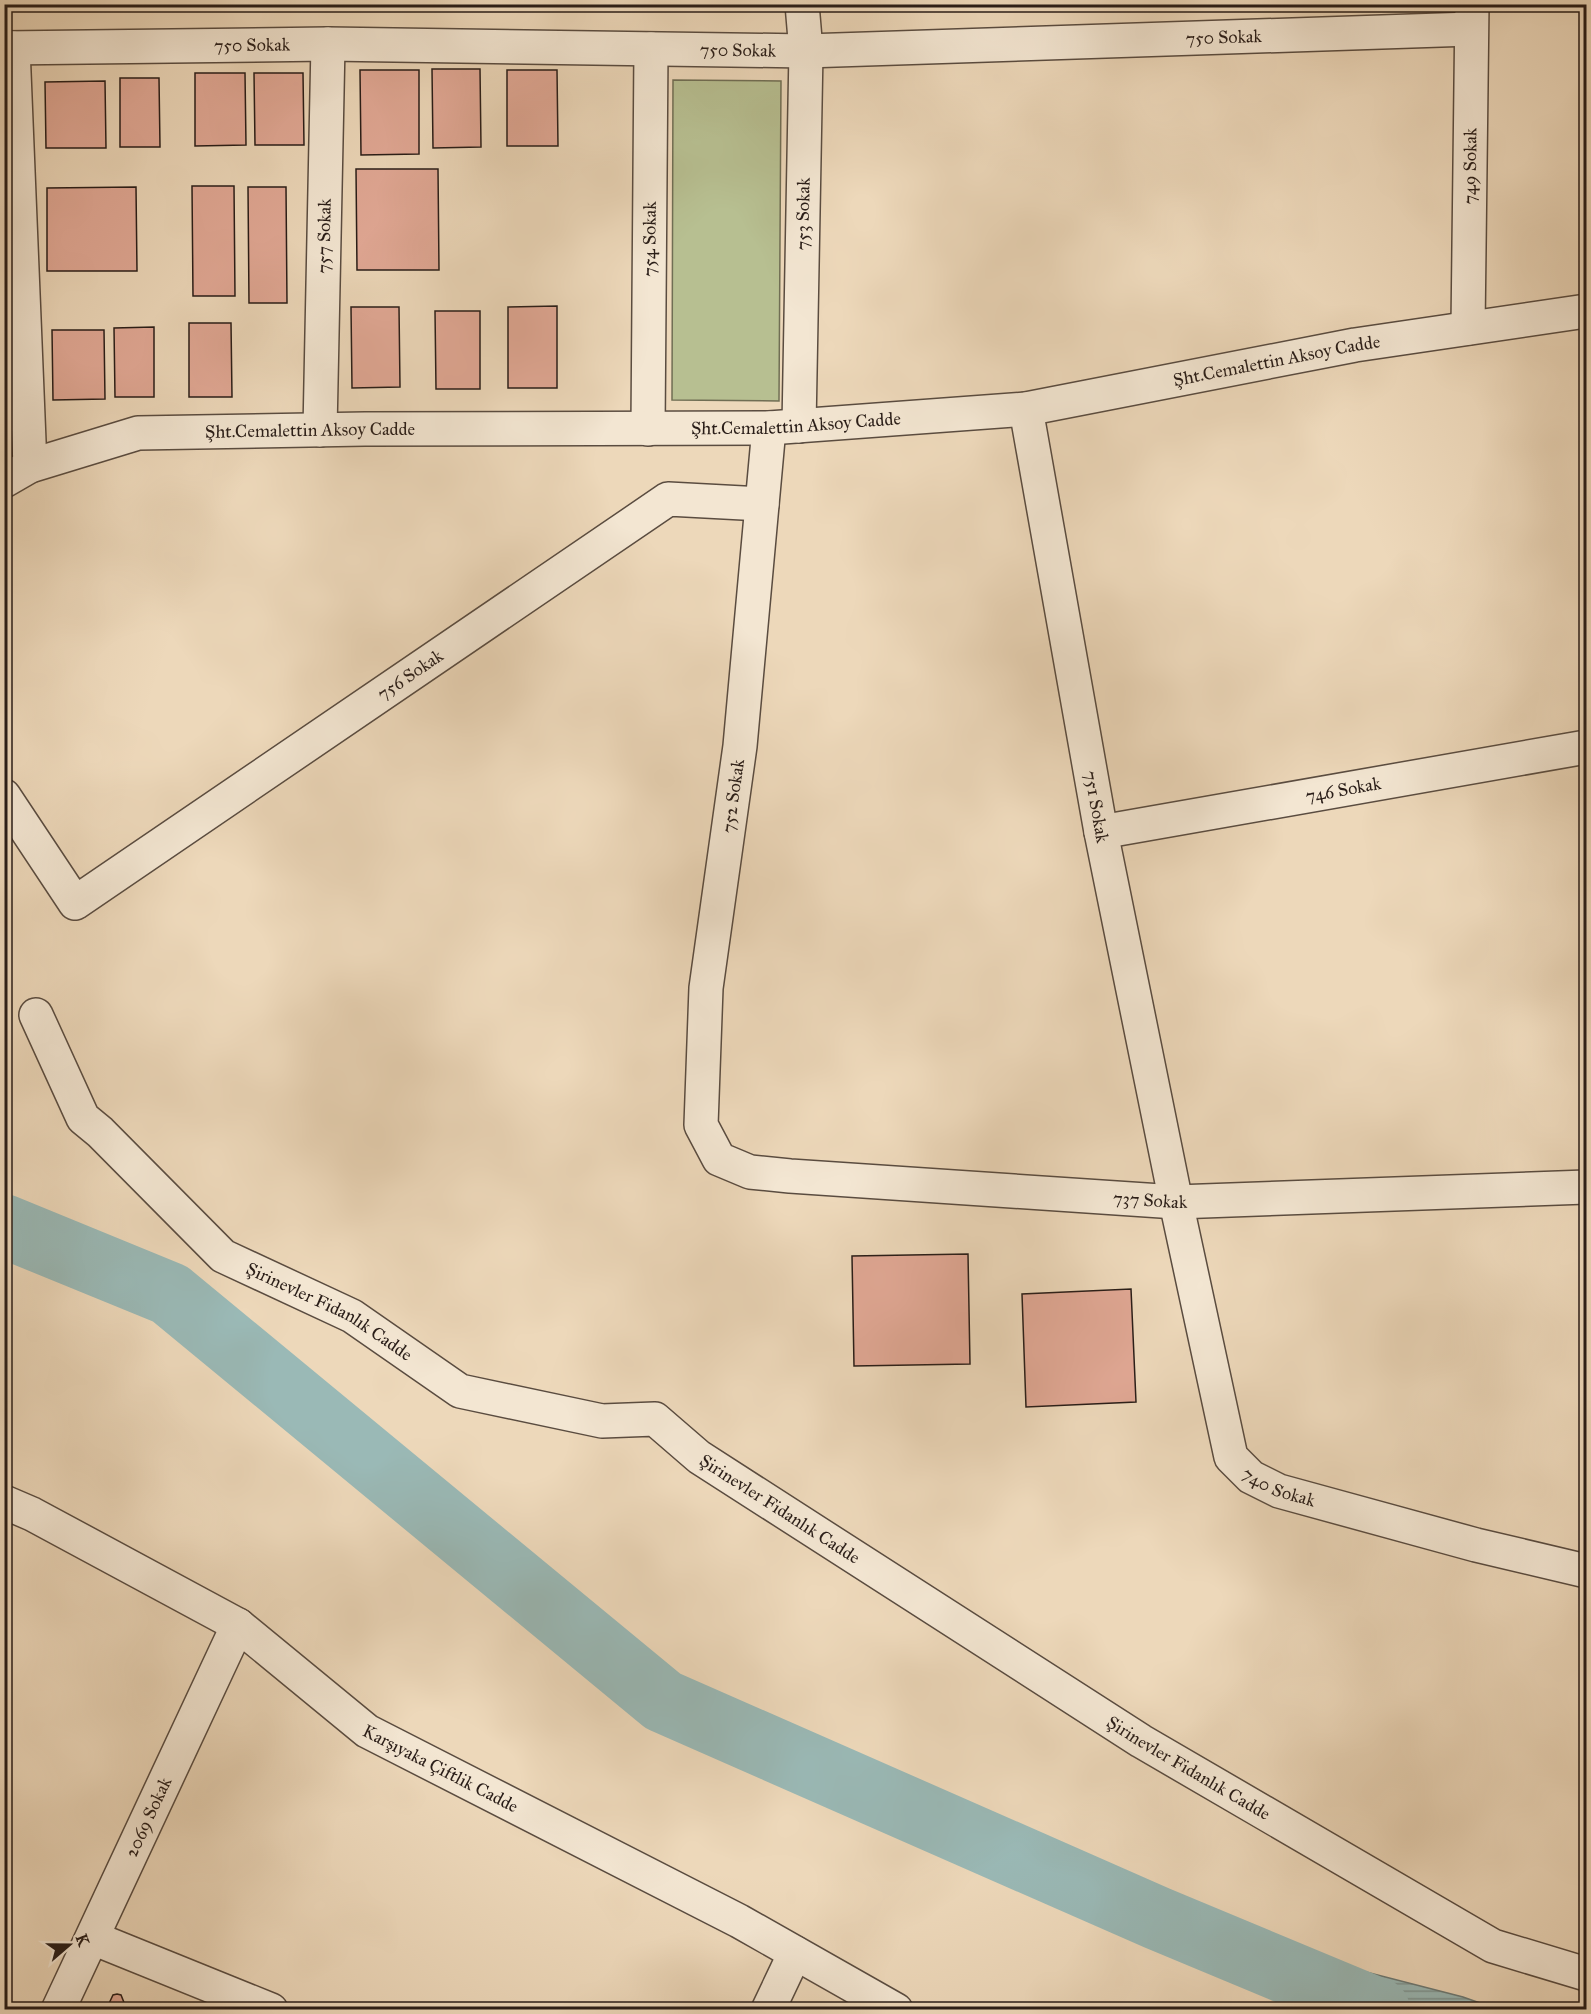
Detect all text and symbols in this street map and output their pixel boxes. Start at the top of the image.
street label: 750 Sokak [1185,25,1263,49]
street label: 750 Sokak [214,33,291,56]
street label: 750 Sokak [700,38,777,62]
street label: 749 Sokak [1459,127,1481,204]
street label: 753 Sokak [791,177,815,251]
street label: 757 Sokak [312,198,336,274]
street label: 754 Sokak [638,201,661,277]
street label: Şht.Cemalettin Aksoy Cadde [1171,330,1382,391]
street label: Şht.Cemalettin Aksoy Cadde [691,407,902,439]
street label: Şht.Cemalettin Aksoy Cadde [205,418,415,443]
street label: 756 Sokak [373,644,448,705]
street label: 752 Sokak [717,757,749,834]
street label: 751 Sokak [1079,769,1114,845]
street label: 746 Sokak [1304,772,1383,807]
street label: 737 Sokak [1112,1187,1188,1213]
street label: Şirinevler Fidanlık Cadde [243,1257,417,1366]
street label: Şirinevler Fidanlık Cadde [695,1449,864,1569]
street label: 740 Sokak [1237,1463,1318,1512]
street label: Şirinevler Fidanlık Cadde [1103,1711,1274,1825]
street label: Karşıyaka Çiftlik Cadde [359,1720,522,1817]
street label: 2069 Sokak [120,1773,177,1861]
north arrow [39,1915,99,1975]
text: K [72,1931,94,1949]

